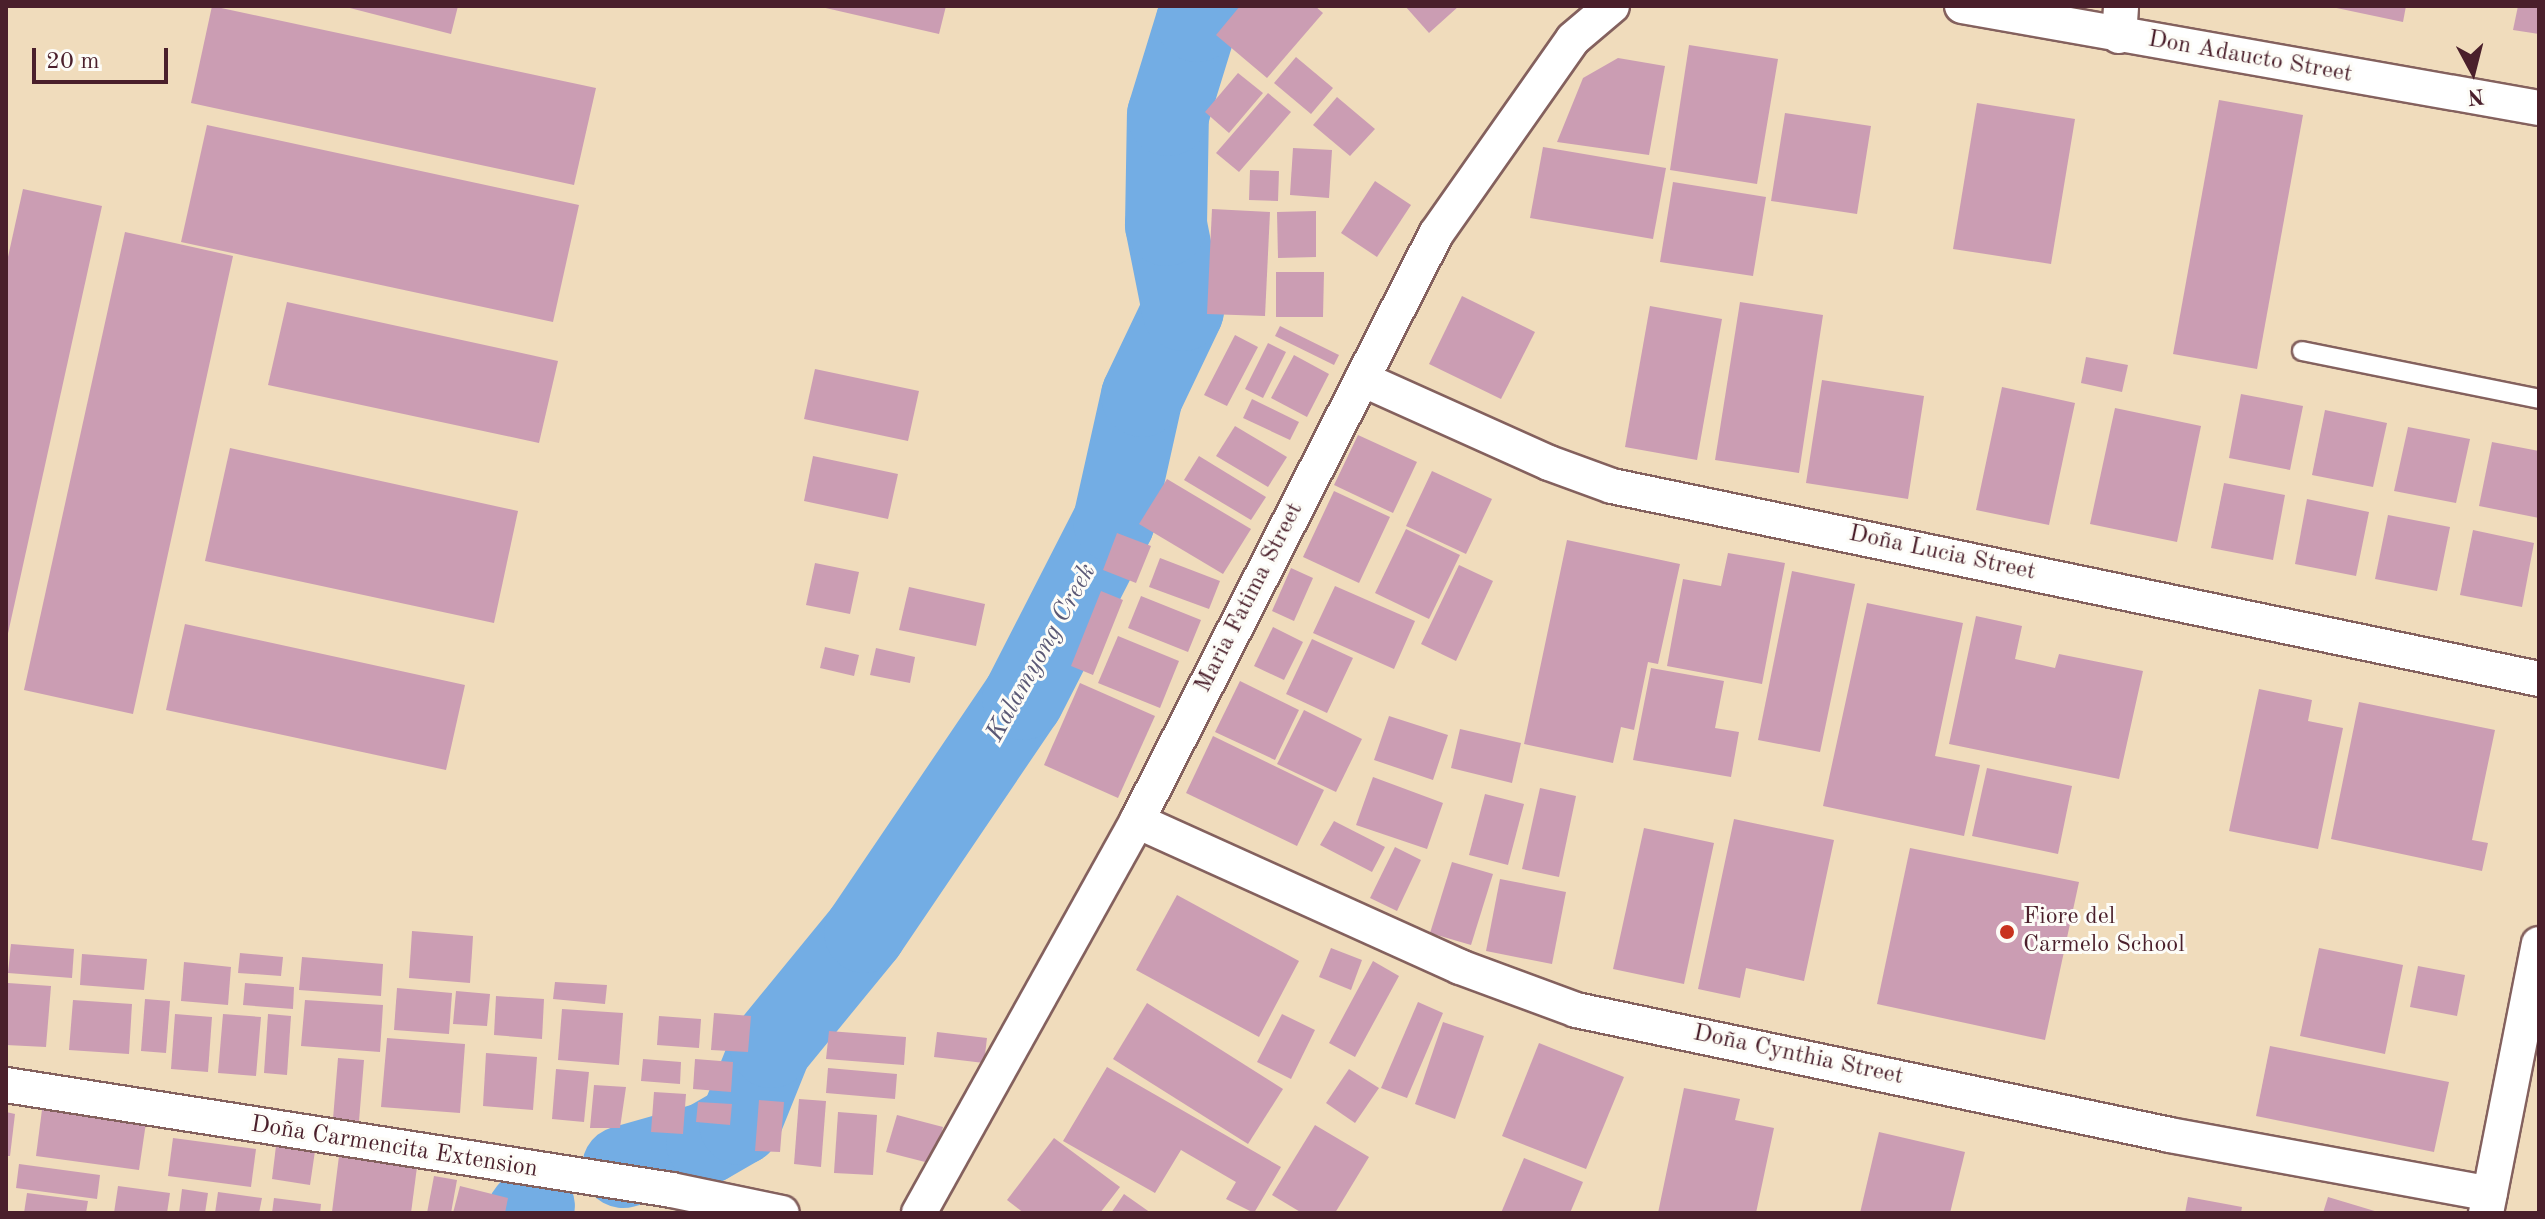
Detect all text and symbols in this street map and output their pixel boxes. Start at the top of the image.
street label: Don Adaucto Street [2146,26,2354,90]
scale bar [36,32,172,82]
north arrow [2433,32,2513,112]
text: 20 m [46,50,100,74]
text: N [2466,84,2486,108]
street label: Maria Fatima Street [1190,498,1310,698]
street label: Doña Lucia Street [1846,520,2038,588]
water label: Kalamyong Creek [980,559,1104,747]
place label: Fiore del Carmelo School [2023,904,2185,960]
marker: Fiore del Carmelo School [1998,923,2016,941]
street label: Doña Cynthia Street [1690,1020,1906,1092]
street label: Doña Carmencita Extension [248,1111,540,1185]

